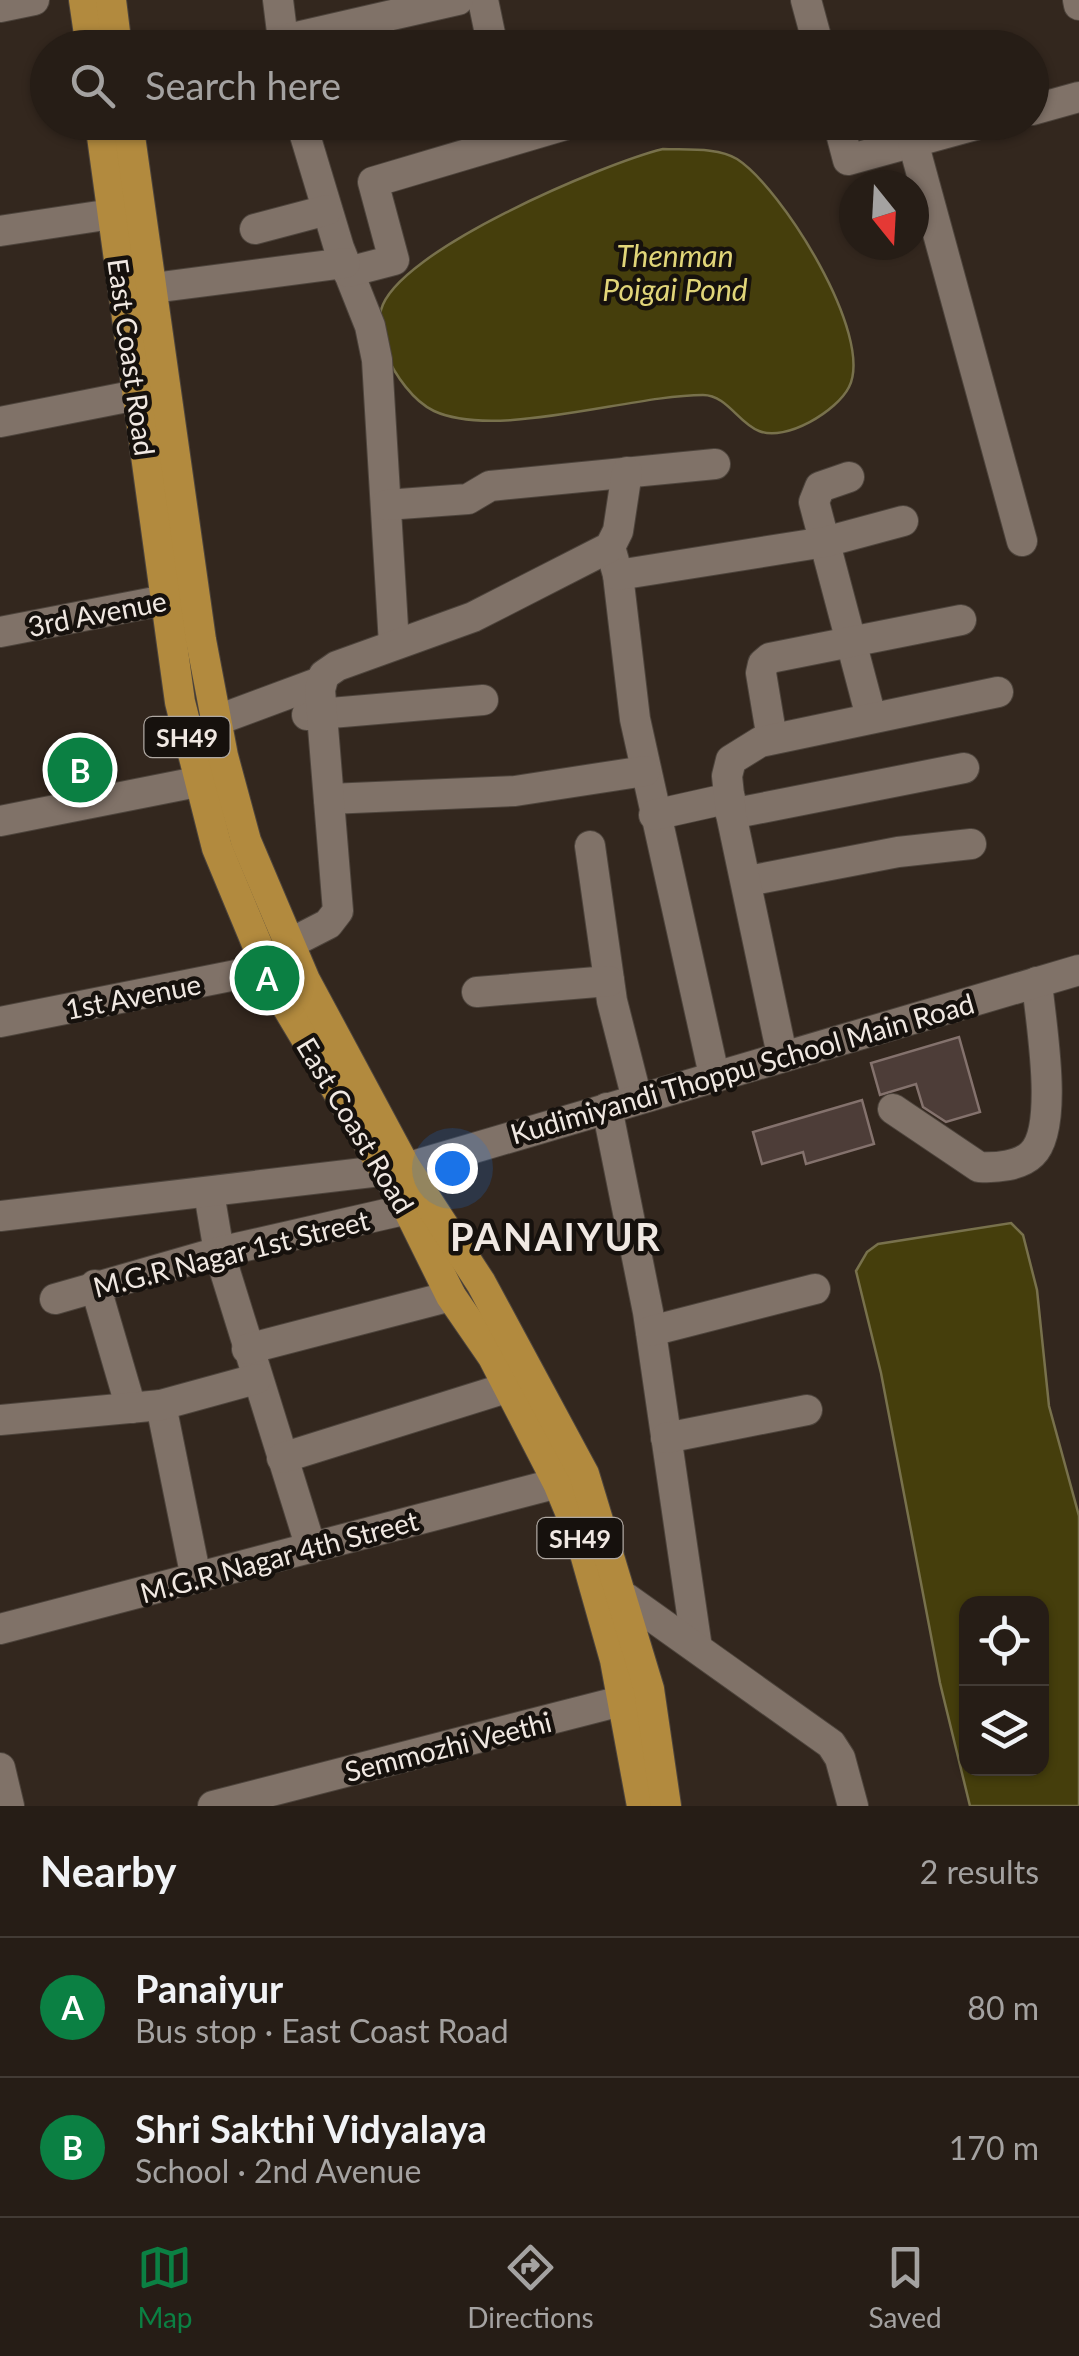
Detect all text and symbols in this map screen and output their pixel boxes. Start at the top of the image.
search box [30,30,1049,140]
icon: search [65,58,120,113]
text: Search here [145,62,341,108]
north arrow [839,170,929,260]
water label: Thenman Poigai Pond [602,237,748,307]
street label: East Coast Road [101,256,163,458]
street label: 3rd Avenue [25,583,169,643]
road number: SH49 [144,717,230,757]
pin: B [48,732,112,808]
pin: A [234,940,300,1016]
street label: 1st Avenue [62,966,204,1026]
street label: Kudimiyandi Thoppu School Main Road [506,985,978,1151]
street label: East Coast Road [290,1031,422,1219]
your location [427,1143,478,1194]
street label: M.G.R Nagar 1st Street [90,1202,372,1304]
district label: PANAIYUR [450,1213,662,1259]
street label: M.G.R Nagar 4th Street [136,1502,422,1610]
road number: SH49 [538,1518,622,1558]
map controls [959,1596,1049,1776]
button: locate [959,1596,1049,1686]
button: layers [959,1686,1049,1776]
street label: Semmozhi Veethi [341,1704,555,1788]
text: Nearby [40,1846,177,1896]
text: 2 results [920,1852,1039,1891]
text: Panaiyur [135,1965,283,2011]
text: A [61,1988,84,2027]
text: 80 m [967,1988,1039,2027]
text: Bus stop · East Coast Road [135,2011,509,2050]
text: Shri Sakthi Vidyalaya [135,2105,487,2151]
text: B [62,2128,83,2167]
text: 170 m [949,2128,1039,2167]
text: School · 2nd Avenue [135,2151,421,2190]
tab: Map [137,2240,193,2334]
tab: Directions [467,2240,594,2334]
tab: Saved [868,2240,942,2334]

